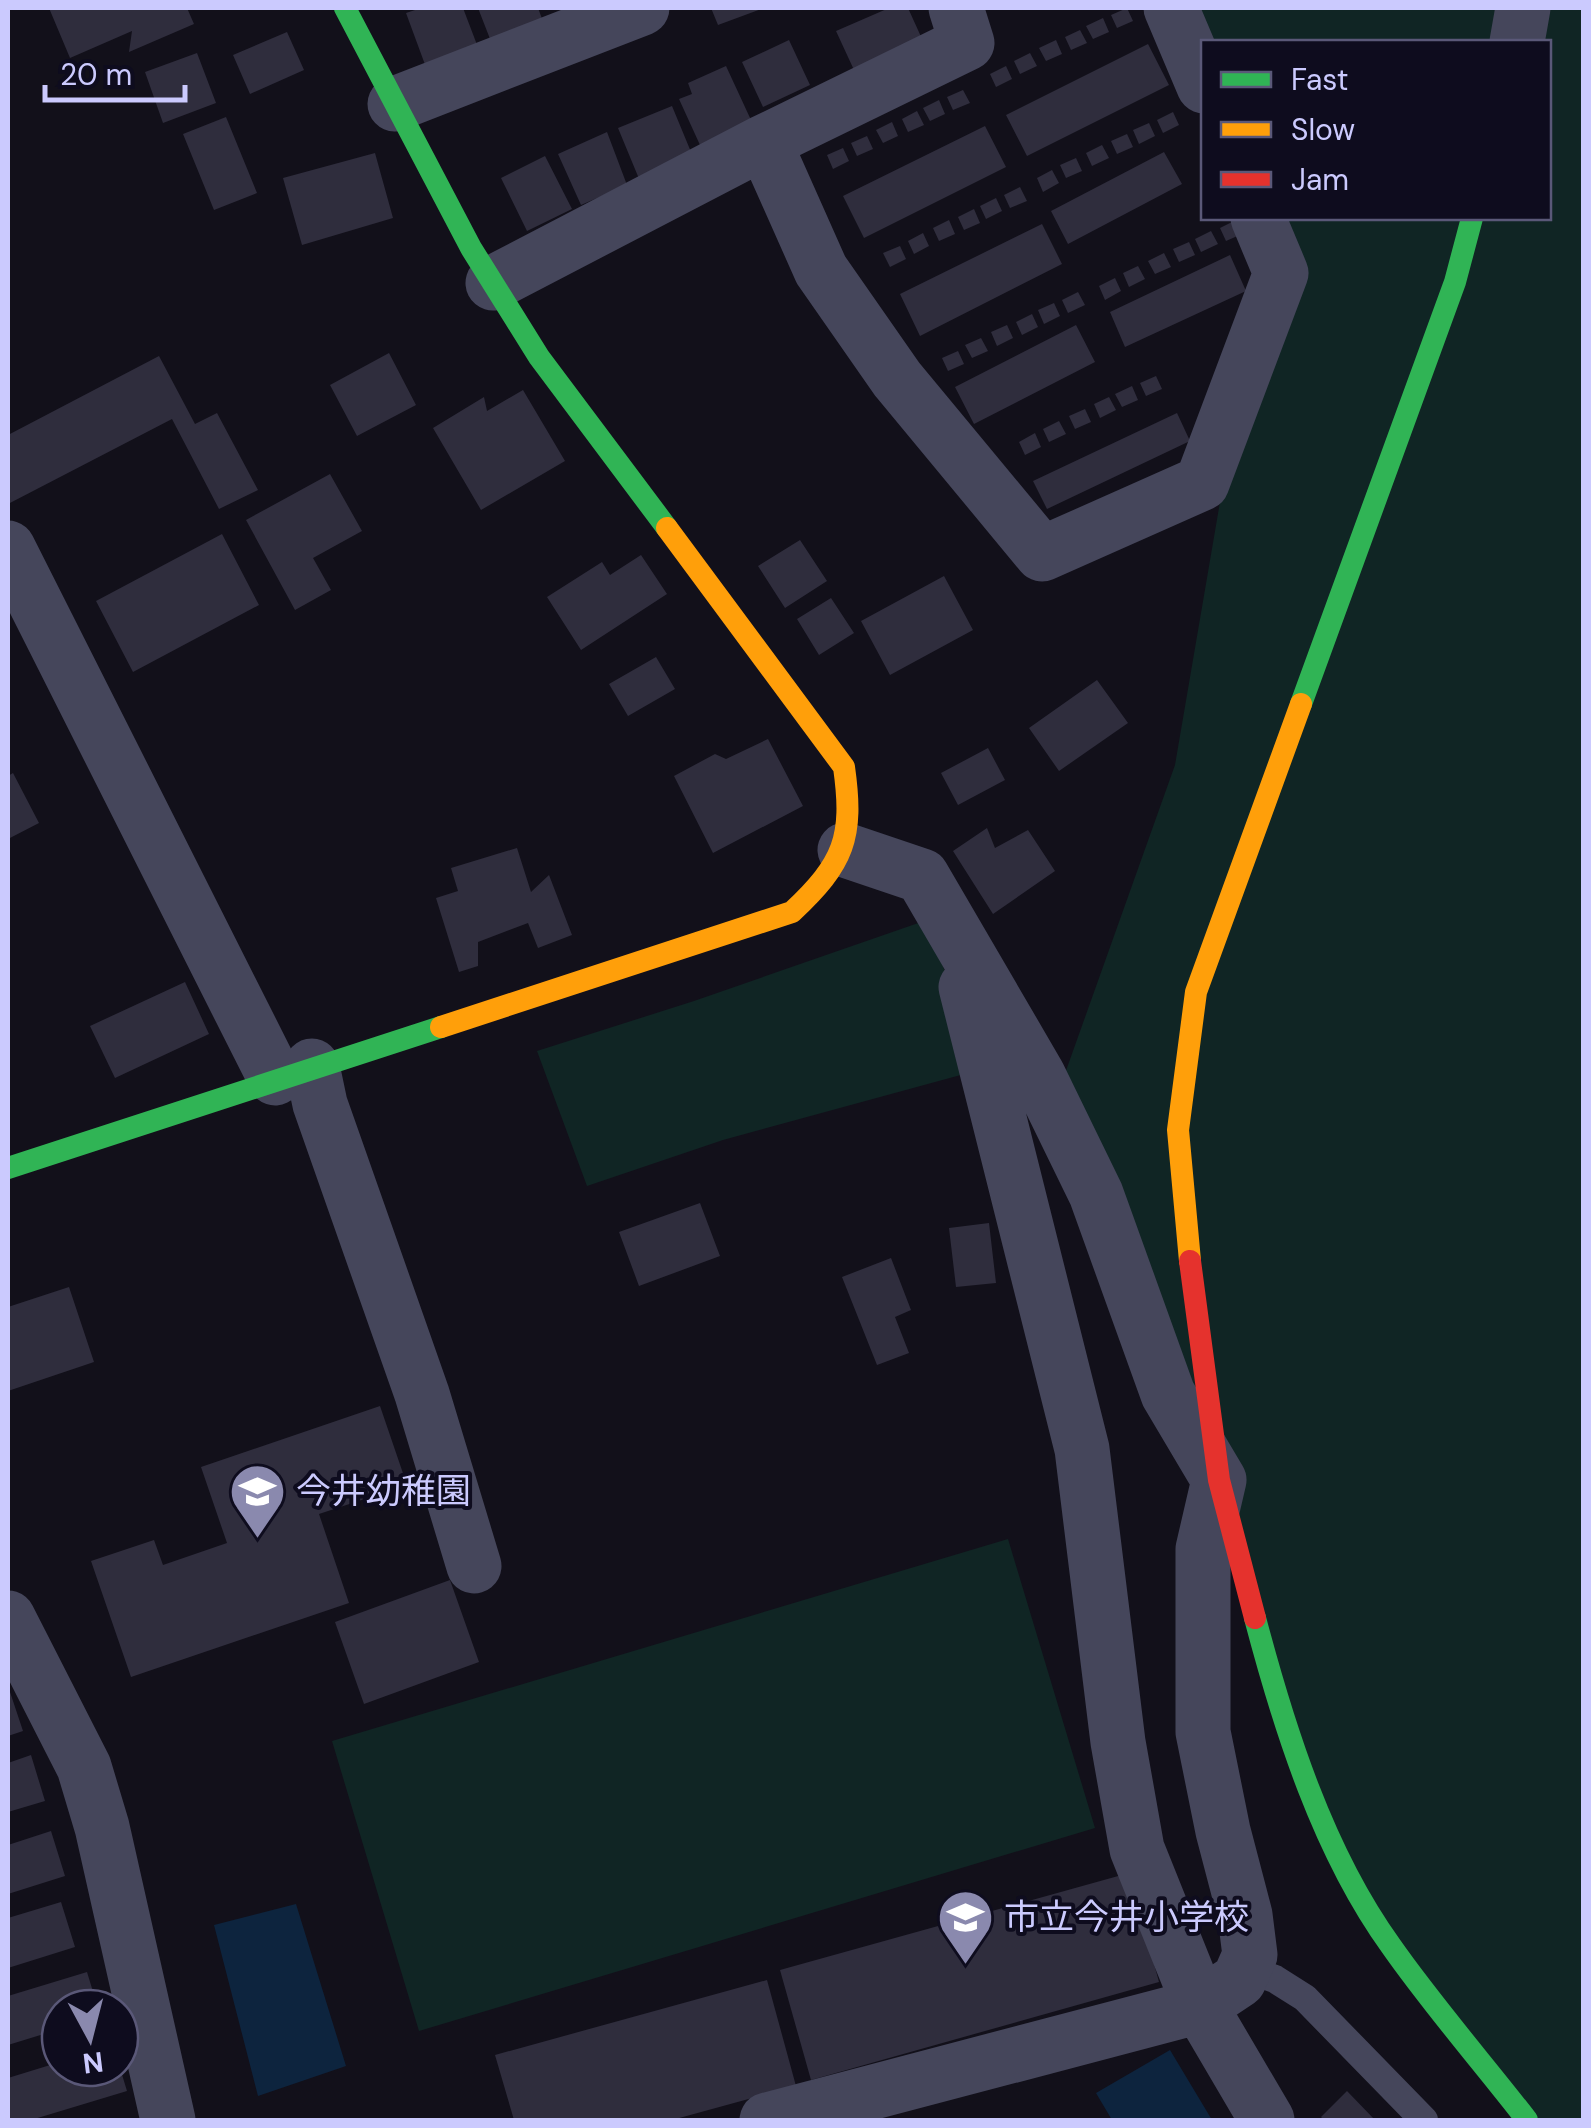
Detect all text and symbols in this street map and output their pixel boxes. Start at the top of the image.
scale bar [45,40,185,102]
legend [1201,40,1551,220]
text: 20 m [60,55,132,94]
text: Fast [1291,60,1349,99]
text: Slow [1291,110,1355,149]
text: Jam [1291,160,1349,199]
school or university icon: 今井幼稚園 [227,1461,287,1540]
place label: 今井幼稚園 [296,1468,471,1514]
school or university icon: 市立今井小学校 [935,1887,995,1966]
place label: 市立今井小学校 [1004,1894,1249,1940]
north arrow [40,1988,140,2088]
text: N [81,2043,105,2082]

